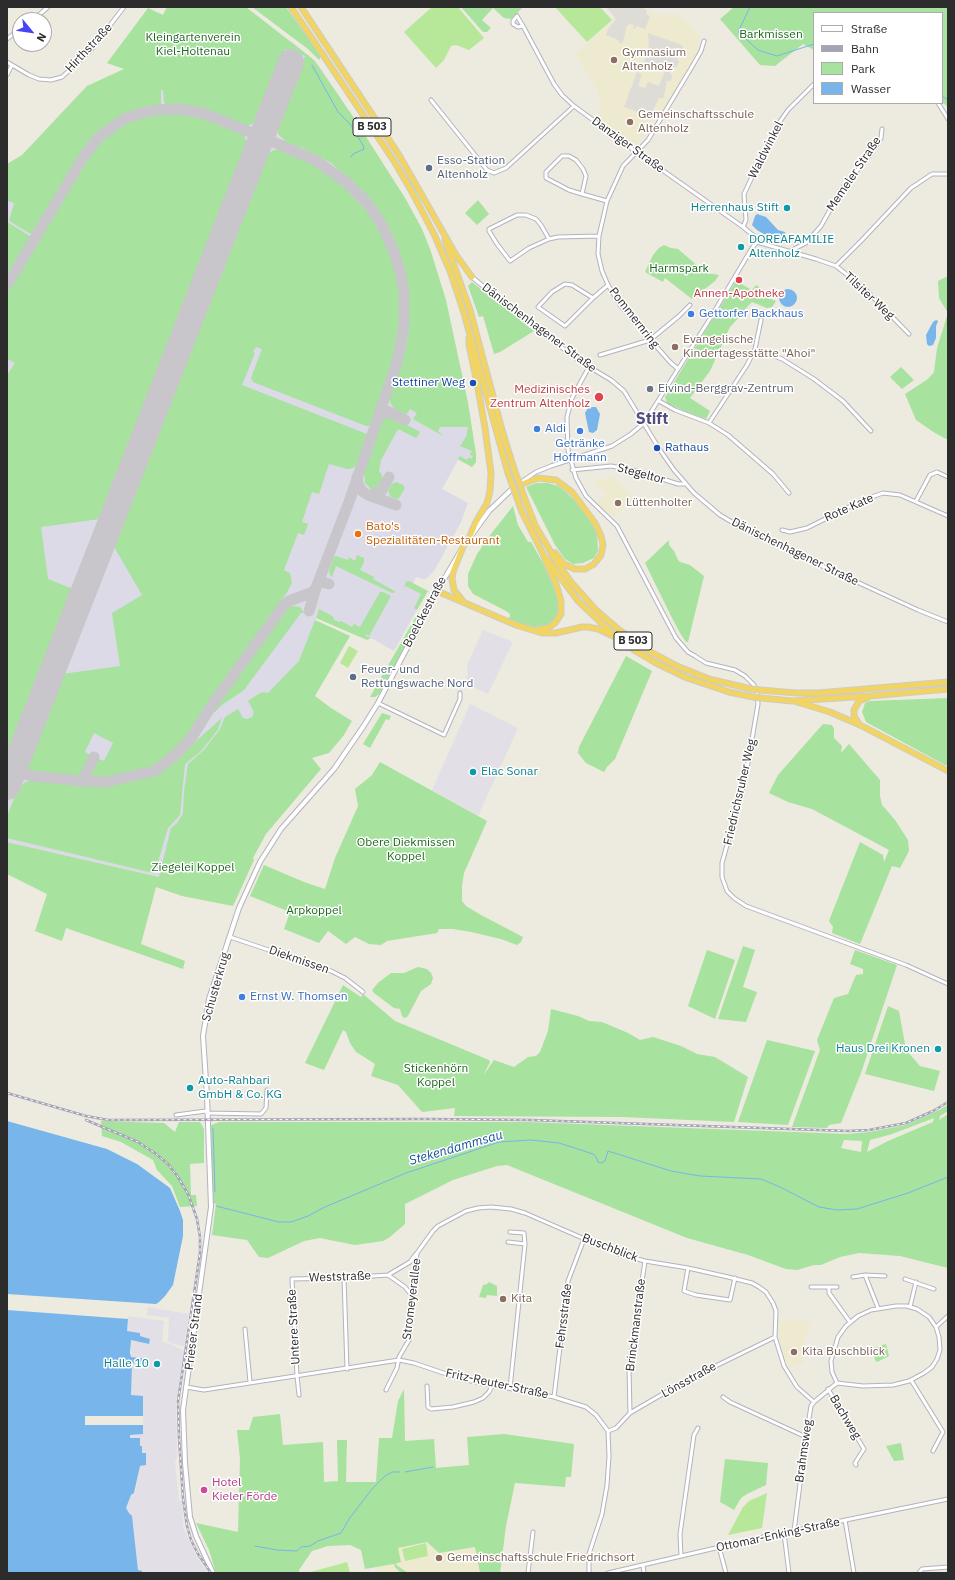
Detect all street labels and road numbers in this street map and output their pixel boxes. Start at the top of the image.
street label: Hirthstraße [63,20,115,76]
street label: Danziger Straße [589,114,667,176]
road number: B 503 [353,118,391,136]
street label: Waldwinkel [745,119,787,181]
street label: Memeler Straße [824,134,884,214]
street label: Tilsiter Weg [841,269,897,323]
street label: Dänischenhagener Straße [479,280,599,376]
street label: Pommernring [606,285,662,351]
street label: Stegeltor [615,461,667,487]
street label: Rote Kate [822,491,876,525]
street label: Dänischenhagener Straße [729,515,861,589]
street label: Boelckestraße [400,574,450,650]
road number: B 503 [614,632,652,650]
street label: Friedrichsruher Weg [721,737,759,847]
street label: Diekmissen [267,943,331,977]
street label: Schusterkrug [199,951,233,1023]
street label: Buschblick [580,1231,640,1265]
street label: Stromeyerallee [400,1257,424,1341]
street label: Weststraße [309,1269,371,1285]
street label: Brinckmanstraße [623,1278,649,1372]
street label: Fehrsstraße [553,1283,575,1349]
street label: Untere Straße [285,1289,303,1365]
street label: Prieser Strand [182,1293,206,1371]
street label: Lönsstraße [659,1359,719,1401]
street label: Fritz-Reuter-Straße [444,1366,550,1402]
street label: Bachweg [826,1392,864,1442]
street label: Brahmsweg [792,1418,816,1484]
street label: Ottomar-Enking-Straße [715,1515,841,1555]

